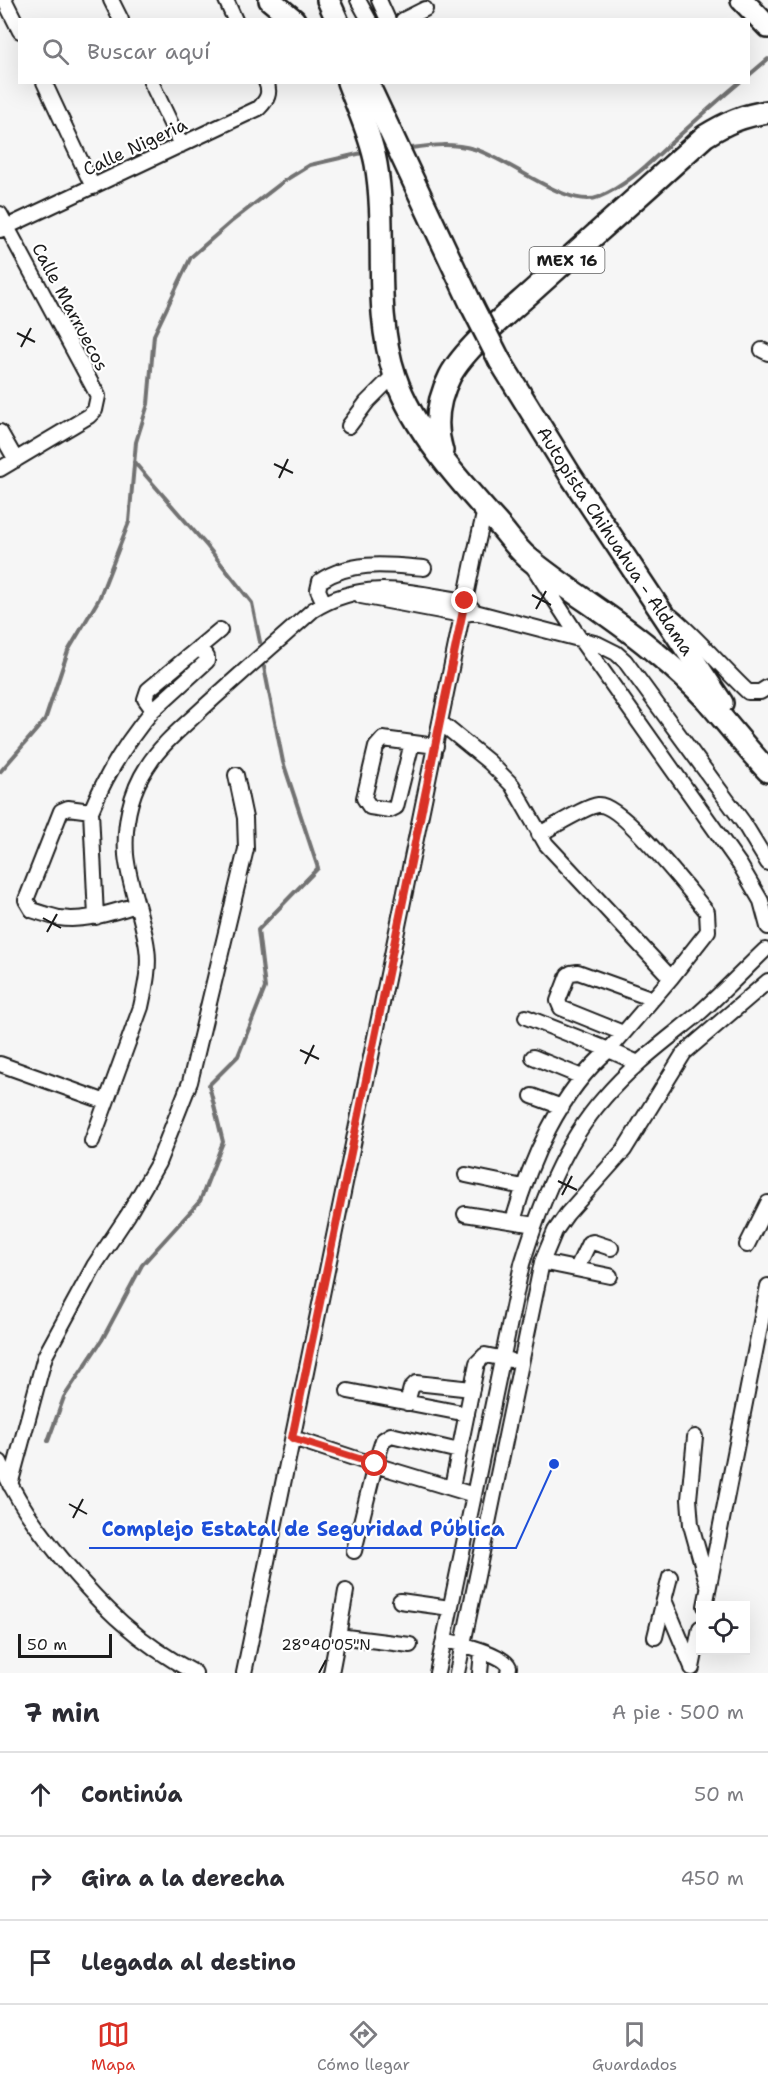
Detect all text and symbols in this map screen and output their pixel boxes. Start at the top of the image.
search box [18,18,750,84]
icon: search [39,35,72,68]
text: Buscar aquí [87,37,210,66]
street label: Calle Nigeria [79,112,191,182]
street label: Calle Marruecos [26,239,114,375]
road number: MEX 16 [530,247,604,273]
street label: Autopista Chihuahua - Aldama [531,422,699,660]
route end [451,587,477,613]
route start [361,1450,387,1476]
callout: Complejo Estatal de Seguridad Pública [89,1510,516,1548]
text: Complejo Estatal de Seguridad Pública [101,1516,505,1542]
map controls [696,1601,750,1655]
button: locate [696,1601,750,1655]
scale bar [18,1631,112,1658]
text: 50 m [27,1634,67,1655]
text: 28°40'05"N [281,1635,371,1655]
text: 7 min [24,1695,100,1730]
text: A pie · 500 m [612,1699,744,1725]
icon: ahead [24,1778,57,1811]
text: Continúa [81,1780,183,1809]
text: 50 m [694,1781,744,1807]
icon: right [24,1862,57,1895]
text: Gira a la derecha [81,1864,285,1893]
text: 450 m [680,1865,744,1891]
icon: arrive [24,1946,57,1979]
text: Llegada al destino [81,1948,296,1977]
tab: Mapa [91,2018,135,2075]
tab: Cómo llegar [317,2018,410,2075]
tab: Guardados [592,2018,677,2075]

